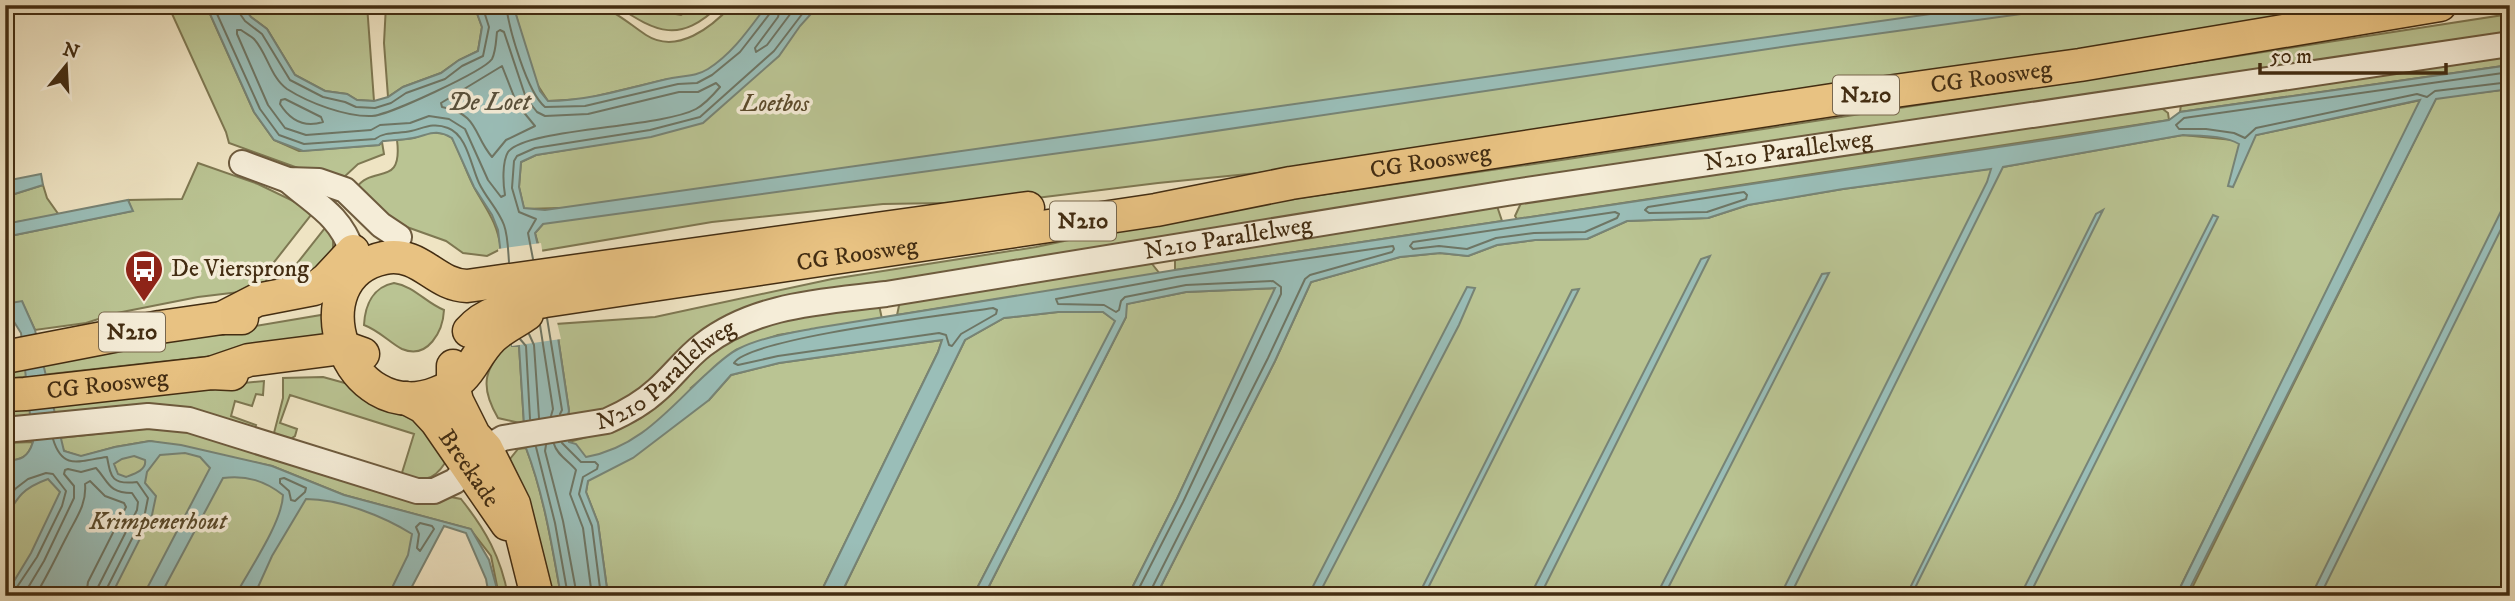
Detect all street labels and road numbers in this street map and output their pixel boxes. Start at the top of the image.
street label: CG Roosweg [1929,54,2054,101]
road number: N210 [1833,76,1899,114]
street label: N210 Parallelweg [1702,124,1875,179]
street label: CG Roosweg [1368,137,1493,186]
road number: N210 [1050,202,1116,241]
street label: N210 Parallelweg [1142,210,1315,267]
street label: CG Roosweg [795,231,920,278]
road number: N210 [99,312,165,352]
street label: N210 Parallelweg [594,312,741,437]
street label: CG Roosweg [45,363,170,406]
street label: Breekade [431,424,506,513]

